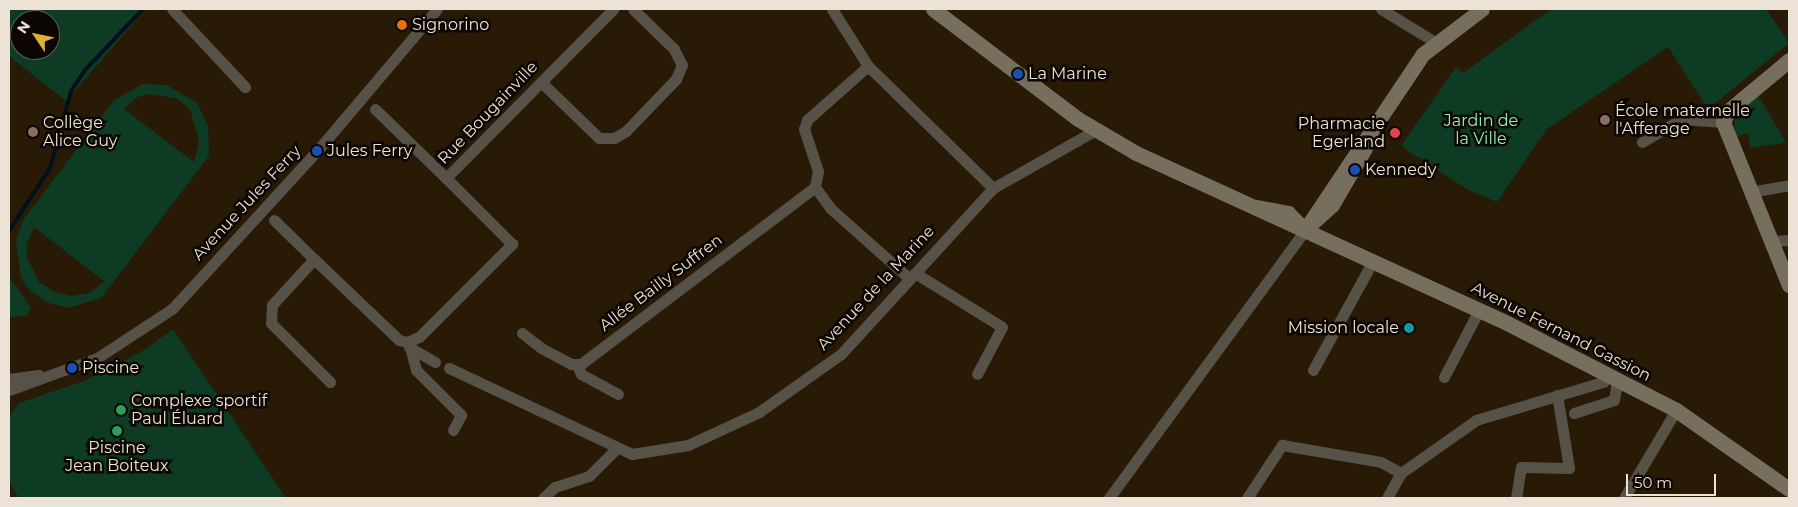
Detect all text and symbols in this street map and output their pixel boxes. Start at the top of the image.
north arrow [10,10,60,60]
place label: Signorino [412,15,489,35]
text: N [13,17,34,37]
marker: Signorino [396,19,408,31]
street label: Rue Bougainville [434,58,542,168]
place label: La Marine [1028,64,1107,84]
marker: La Marine [1012,68,1024,80]
place label: École maternelle l'Afferage [1615,101,1750,139]
park label: Jardin de la Ville [1444,111,1518,149]
place label: Collège Alice Guy [43,113,118,151]
place label: Pharmacie Egerland [1298,114,1385,152]
marker: École maternelle l'Afferage [1599,114,1611,126]
marker: Collège Alice Guy [27,126,39,138]
marker: Pharmacie Egerland [1389,127,1401,139]
place label: Jules Ferry [327,141,413,161]
street label: Avenue Jules Ferry [189,142,305,264]
marker: Jules Ferry [311,145,323,157]
place label: Kennedy [1365,160,1436,180]
marker: Kennedy [1349,164,1361,176]
street label: Avenue de la Marine [813,222,939,354]
street label: Allée Bailly Suffren [596,231,726,335]
street label: Avenue Fernand Gassion [1468,278,1654,386]
place label: Mission locale [1288,318,1399,338]
marker: Mission locale [1403,322,1415,334]
place label: Piscine [82,358,139,378]
marker: Piscine [66,362,78,374]
place label: Complexe sportif Paul Éluard [131,391,267,429]
marker: Complexe sportif Paul Éluard [115,404,127,416]
marker: Piscine Jean Boiteux [111,425,123,437]
place label: Piscine Jean Boiteux [65,438,169,476]
scale bar [1628,464,1718,496]
text: 50 m [1634,473,1672,492]

